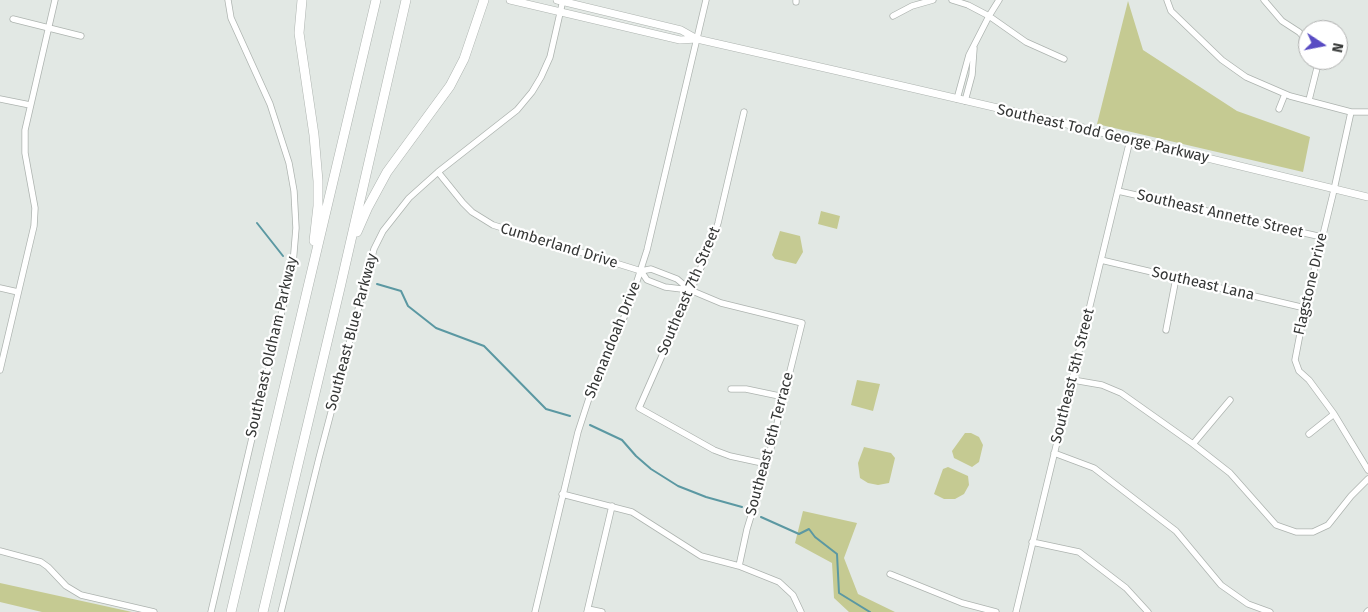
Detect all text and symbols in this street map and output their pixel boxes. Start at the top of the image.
north arrow [1298,20,1348,70]
text: N [1328,42,1346,54]
street label: Southeast Todd George Parkway [995,101,1211,167]
street label: Southeast Annette Street [1135,186,1305,242]
street label: Cumberland Drive [498,220,620,272]
street label: Southeast 7th Street [654,224,724,358]
street label: Flagstone Drive [1290,231,1332,337]
street label: Southeast Blue Parkway [322,251,382,413]
street label: Southeast Oldham Parkway [242,255,302,439]
street label: Southeast Lana [1150,263,1256,305]
street label: Shenandoah Drive [581,279,645,401]
street label: Southeast 5th Street [1048,307,1098,445]
street label: Southeast 6th Terrace [742,370,798,518]

